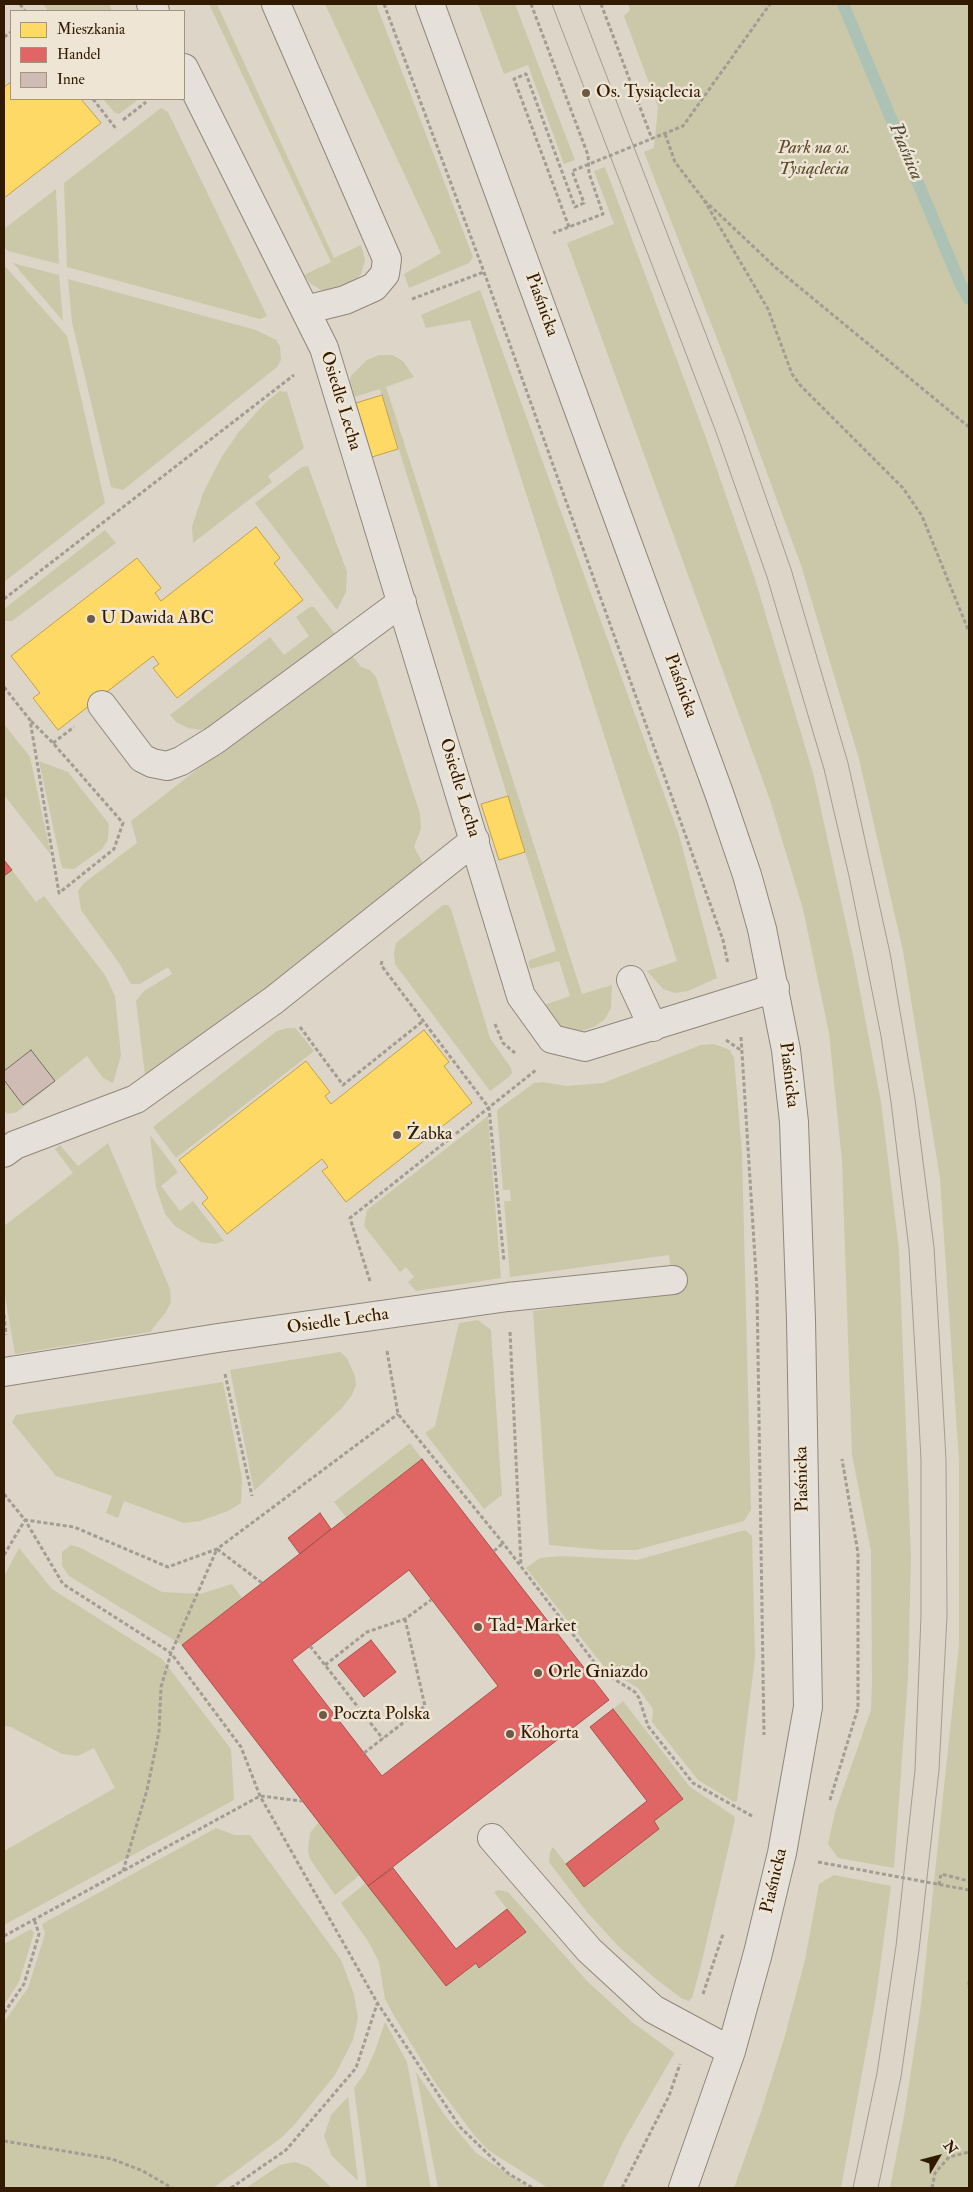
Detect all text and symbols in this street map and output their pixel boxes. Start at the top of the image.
legend [10,10,185,100]
text: Mieszkania [57,20,125,39]
text: Handel [57,45,101,64]
text: Inne [57,70,85,89]
place label: Os. Tysiąclecia [596,82,701,104]
marker: Os. Tysiąclecia [580,87,592,99]
water label: Piaśnica [883,120,927,184]
park label: Park na os. Tysiąclecia [778,138,850,180]
street label: Piaśnicka [520,270,562,340]
street label: Osiedle Lecha [315,349,365,453]
place label: U Dawida ABC [101,608,214,630]
marker: U Dawida ABC [85,613,97,625]
street label: Piaśnicka [659,651,701,721]
street label: Osiedle Lecha [434,736,484,840]
street label: Piaśnicka [773,1041,803,1109]
place label: Żabka [407,1124,453,1146]
marker: Żabka [391,1129,403,1141]
street label: Osiedle Lecha [286,1304,390,1340]
street label: Piaśnicka [792,1446,814,1512]
place label: Tad-Market [488,1616,576,1638]
marker: Tad-Market [472,1621,484,1633]
place label: Orle Gniazdo [548,1662,648,1684]
marker: Orle Gniazdo [532,1667,544,1679]
place label: Poczta Polska [333,1704,430,1726]
marker: Poczta Polska [317,1709,329,1721]
place label: Kohorta [520,1723,579,1745]
marker: Kohorta [504,1728,516,1740]
street label: Piaśnicka [757,1846,793,1916]
north arrow [913,2132,963,2182]
text: N [940,2138,961,2158]

